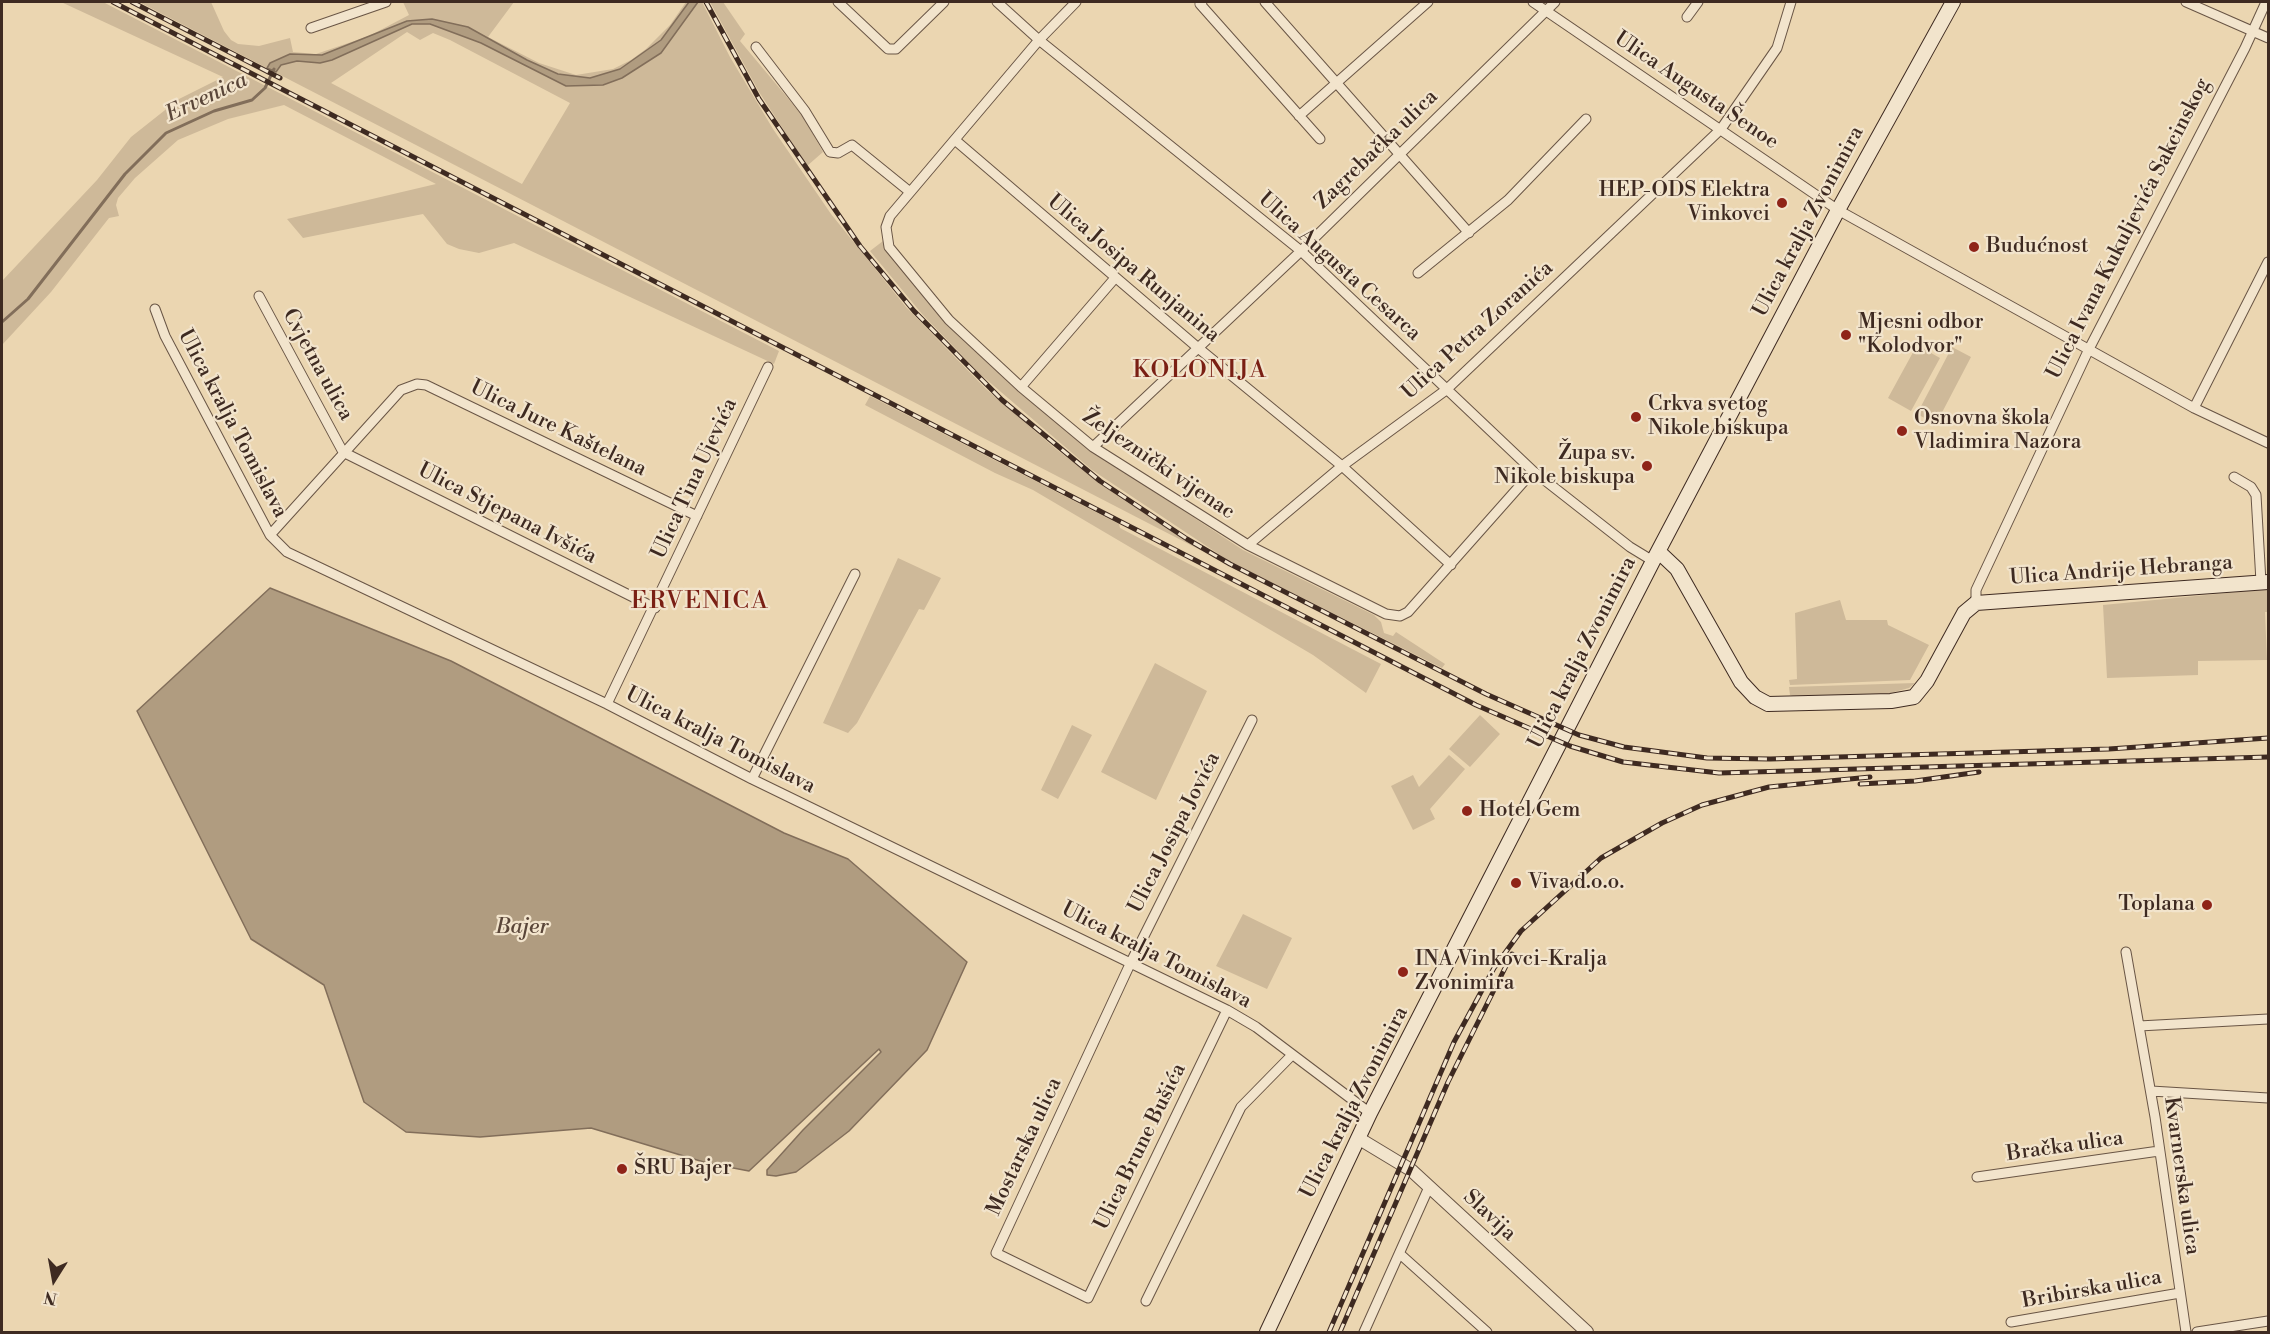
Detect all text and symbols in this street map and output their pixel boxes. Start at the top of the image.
street label: Ulica Augusta Šenoe [1609,27,1783,155]
water label: Ervenica [162,68,252,128]
street label: Ulica Ivana Kukuljevića Sakcinskog [2042,74,2216,384]
street label: Zagrebačka ulica [1310,85,1444,215]
street label: Ulica kralja Zvonimira [1748,122,1870,322]
place label: HEP-ODS Elektra Vinkovci [1599,178,1770,228]
street label: Ulica Augusta Cesarca [1252,187,1426,347]
street label: Ulica Josipa Runjanina [1042,189,1224,349]
marker: HEP-ODS Elektra Vinkovci [1775,196,1789,210]
place label: Budućnost [1986,234,2088,260]
marker: Budućnost [1967,240,1981,254]
street label: Ulica Petra Zoranića [1397,256,1559,406]
street label: Cvjetna ulica [276,305,358,425]
place label: Mjesni odbor "Kolodvor" [1858,310,1984,360]
street label: Ulica kralja Tomislava [172,325,292,523]
marker: Mjesni odbor "Kolodvor" [1839,328,1853,342]
district label: KOLONIJA [1132,357,1268,385]
street label: Ulica Jure Kaštelana [466,375,650,483]
place label: Crkva svetog Nikole biskupa [1648,392,1789,442]
street label: Ulica Tina Ujevića [647,395,743,563]
street label: Željeznički vijenac [1077,405,1239,525]
place label: Osnovna škola Vladimira Nazora [1914,406,2081,456]
marker: Crkva svetog Nikole biskupa [1629,410,1643,424]
marker: Osnovna škola Vladimira Nazora [1895,424,1909,438]
place label: Župa sv. Nikole biskupa [1494,441,1635,491]
street label: Ulica Stjepana Ivšića [413,458,601,570]
marker: Župa sv. Nikole biskupa [1640,459,1654,473]
street label: Ulica Andrije Hebranga [2008,551,2234,591]
street label: Ulica kralja Zvonimira [1524,553,1642,753]
district label: ERVENICA [631,588,769,616]
street label: Ulica kralja Tomislava [621,682,819,800]
street label: Ulica Josipa Jovića [1124,748,1226,918]
place label: Hotel Gem [1479,798,1580,824]
marker: Hotel Gem [1460,804,1474,818]
place label: Viva d.o.o. [1528,870,1624,896]
marker: Viva d.o.o. [1509,876,1523,890]
place label: Toplana [2118,892,2195,918]
street label: Ulica kralja Tomislava [1057,897,1255,1015]
marker: Toplana [2200,898,2214,912]
water label: Bajer [495,915,549,941]
place label: INA Vinkovci-Kralja Zvonimira [1415,947,1607,997]
marker: INA Vinkovci-Kralja Zvonimira [1396,965,1410,979]
street label: Ulica kralja Zvonimira [1296,1003,1414,1203]
street label: Ulica Brune Bušića [1090,1060,1192,1234]
street label: Mostarska ulica [982,1074,1068,1220]
street label: Kvarnerska ulica [2157,1095,2205,1257]
street label: Bračka ulica [2005,1126,2125,1168]
place label: ŠRU Bajer [634,1156,732,1182]
marker: ŠRU Bajer [615,1162,629,1176]
street label: Slavija [1457,1185,1521,1247]
north arrow [24,1250,84,1310]
street label: Bribirska ulica [2020,1265,2164,1315]
text: N [42,1287,59,1309]

